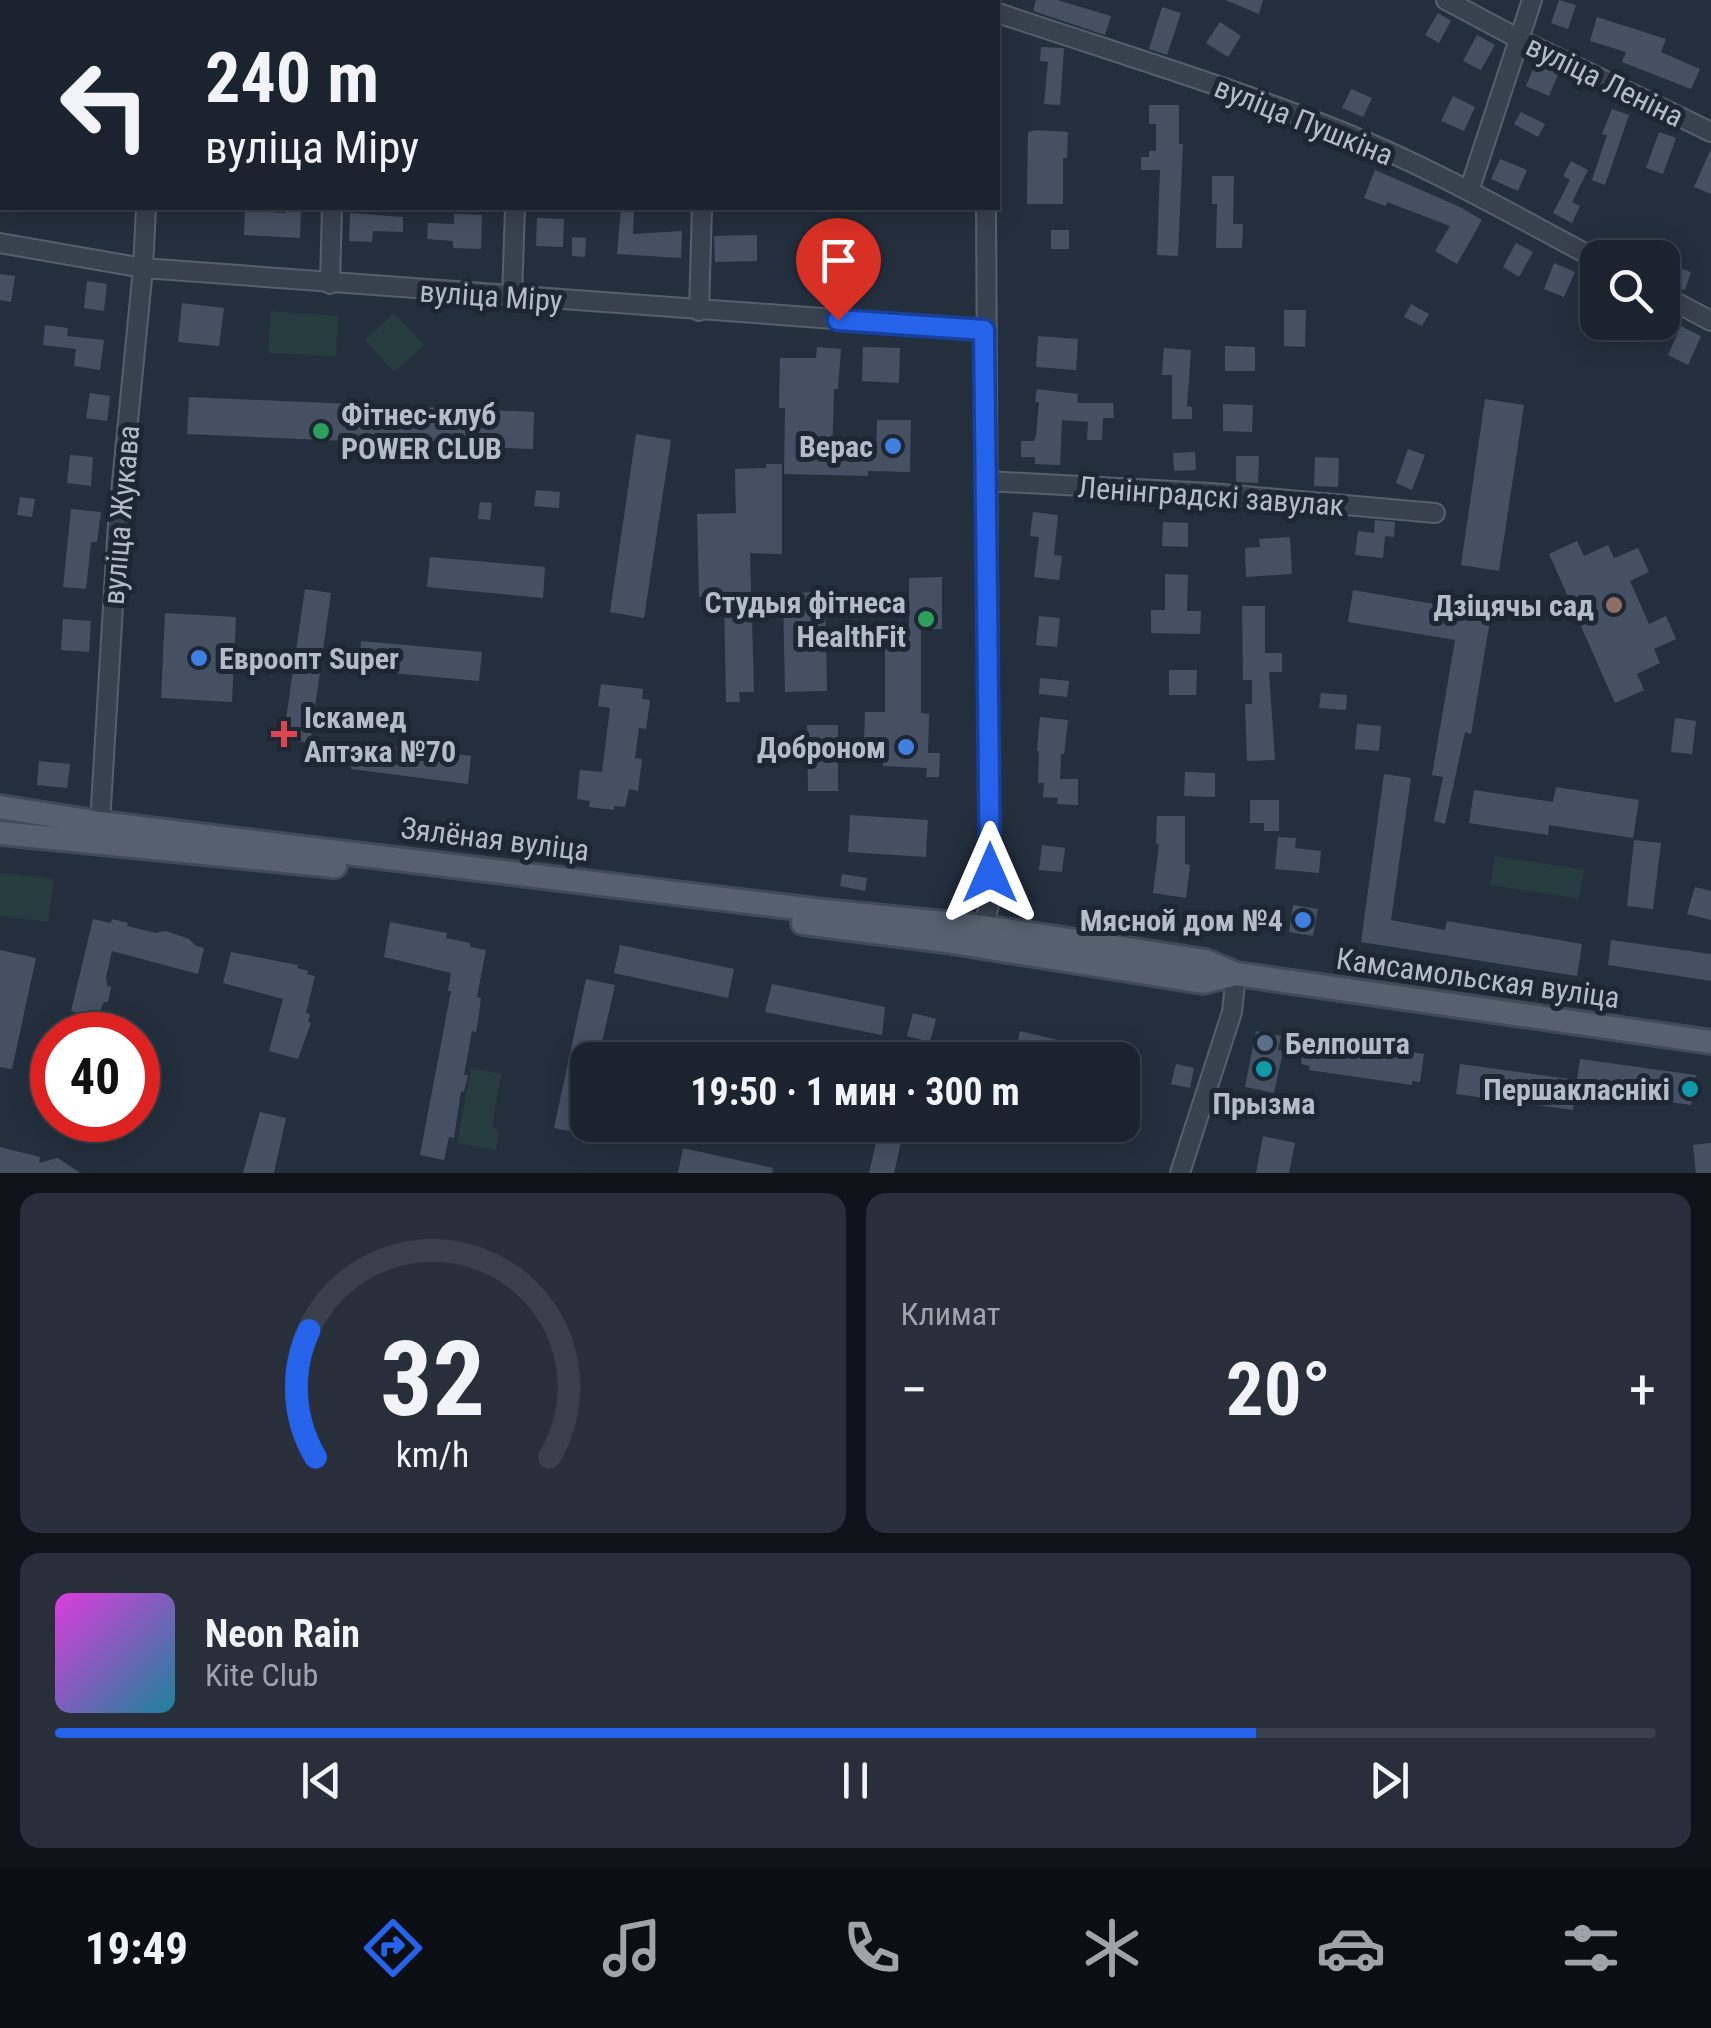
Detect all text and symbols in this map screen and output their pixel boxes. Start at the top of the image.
street label: вуліца Леніна [1521,28,1689,134]
text: 240 m [205,37,379,119]
icon: left [40,40,170,170]
street label: вуліца Пушкіна [1210,69,1398,173]
text: вуліца Міру [205,121,419,174]
pin [796,218,881,321]
icon: arrive [811,233,866,288]
map controls [1580,240,1680,340]
button: search [1580,240,1680,340]
street label: вуліца Міру [419,274,563,318]
place label: Фітнес-клуб POWER CLUB [341,397,502,466]
marker: Фітнес-клуб POWER CLUB [310,420,332,442]
street label: вуліца Жукава [96,424,146,606]
place label: Верас [799,429,873,464]
marker: Верас [882,435,904,457]
street label: Ленінградскі завулак [1077,469,1345,523]
place label: Студыя фітнеса HealthFit [705,585,906,654]
place label: Дзіцячы сад [1433,588,1594,623]
marker: Дзіцячы сад [1603,594,1625,616]
marker: Студыя фітнеса HealthFit [915,608,937,630]
place label: Евроопт Super [219,641,399,676]
marker: Евроопт Super [188,647,210,669]
place label: Іскамед Аптэка №70 [304,700,456,769]
marker: Іскамед Аптэка №70 [273,723,295,745]
place label: Доброном [757,730,886,765]
marker: Доброном [895,736,917,758]
street label: Зялёная вуліца [399,810,591,868]
position arrow [938,821,1042,925]
place label: Мясной дом №4 [1080,903,1283,938]
marker: Мясной дом №4 [1292,909,1314,931]
street label: Камсамольская вуліца [1334,941,1622,1015]
speed limit sign: 40 [30,1012,160,1142]
place label: Белпошта [1285,1026,1410,1061]
marker: Белпошта [1254,1032,1276,1054]
marker: Прызма [1253,1058,1275,1080]
text: 19:50 · 1 мин · 300 m [690,1070,1020,1114]
place label: Першакласнікі [1483,1072,1670,1107]
marker: Першакласнікі [1679,1078,1701,1100]
place label: Прызма [1213,1086,1315,1121]
text: Климат [901,1295,1000,1333]
text: 32 [380,1319,485,1440]
text: 20° [1226,1345,1331,1433]
text: − [901,1358,928,1422]
text: + [1629,1358,1656,1422]
text: km/h [396,1434,470,1476]
text: Neon Rain [205,1612,360,1656]
text: Kite Club [205,1656,318,1694]
icon: previous [294,1753,349,1808]
icon: pause [828,1753,883,1808]
icon: next [1362,1753,1417,1808]
icon: directions [358,1913,428,1983]
icon: music [597,1913,667,1983]
icon: phone [837,1913,907,1983]
icon: climate [1077,1913,1147,1983]
icon: car [1316,1913,1386,1983]
icon: filters [1556,1913,1626,1983]
text: 19:49 [85,1922,188,1975]

